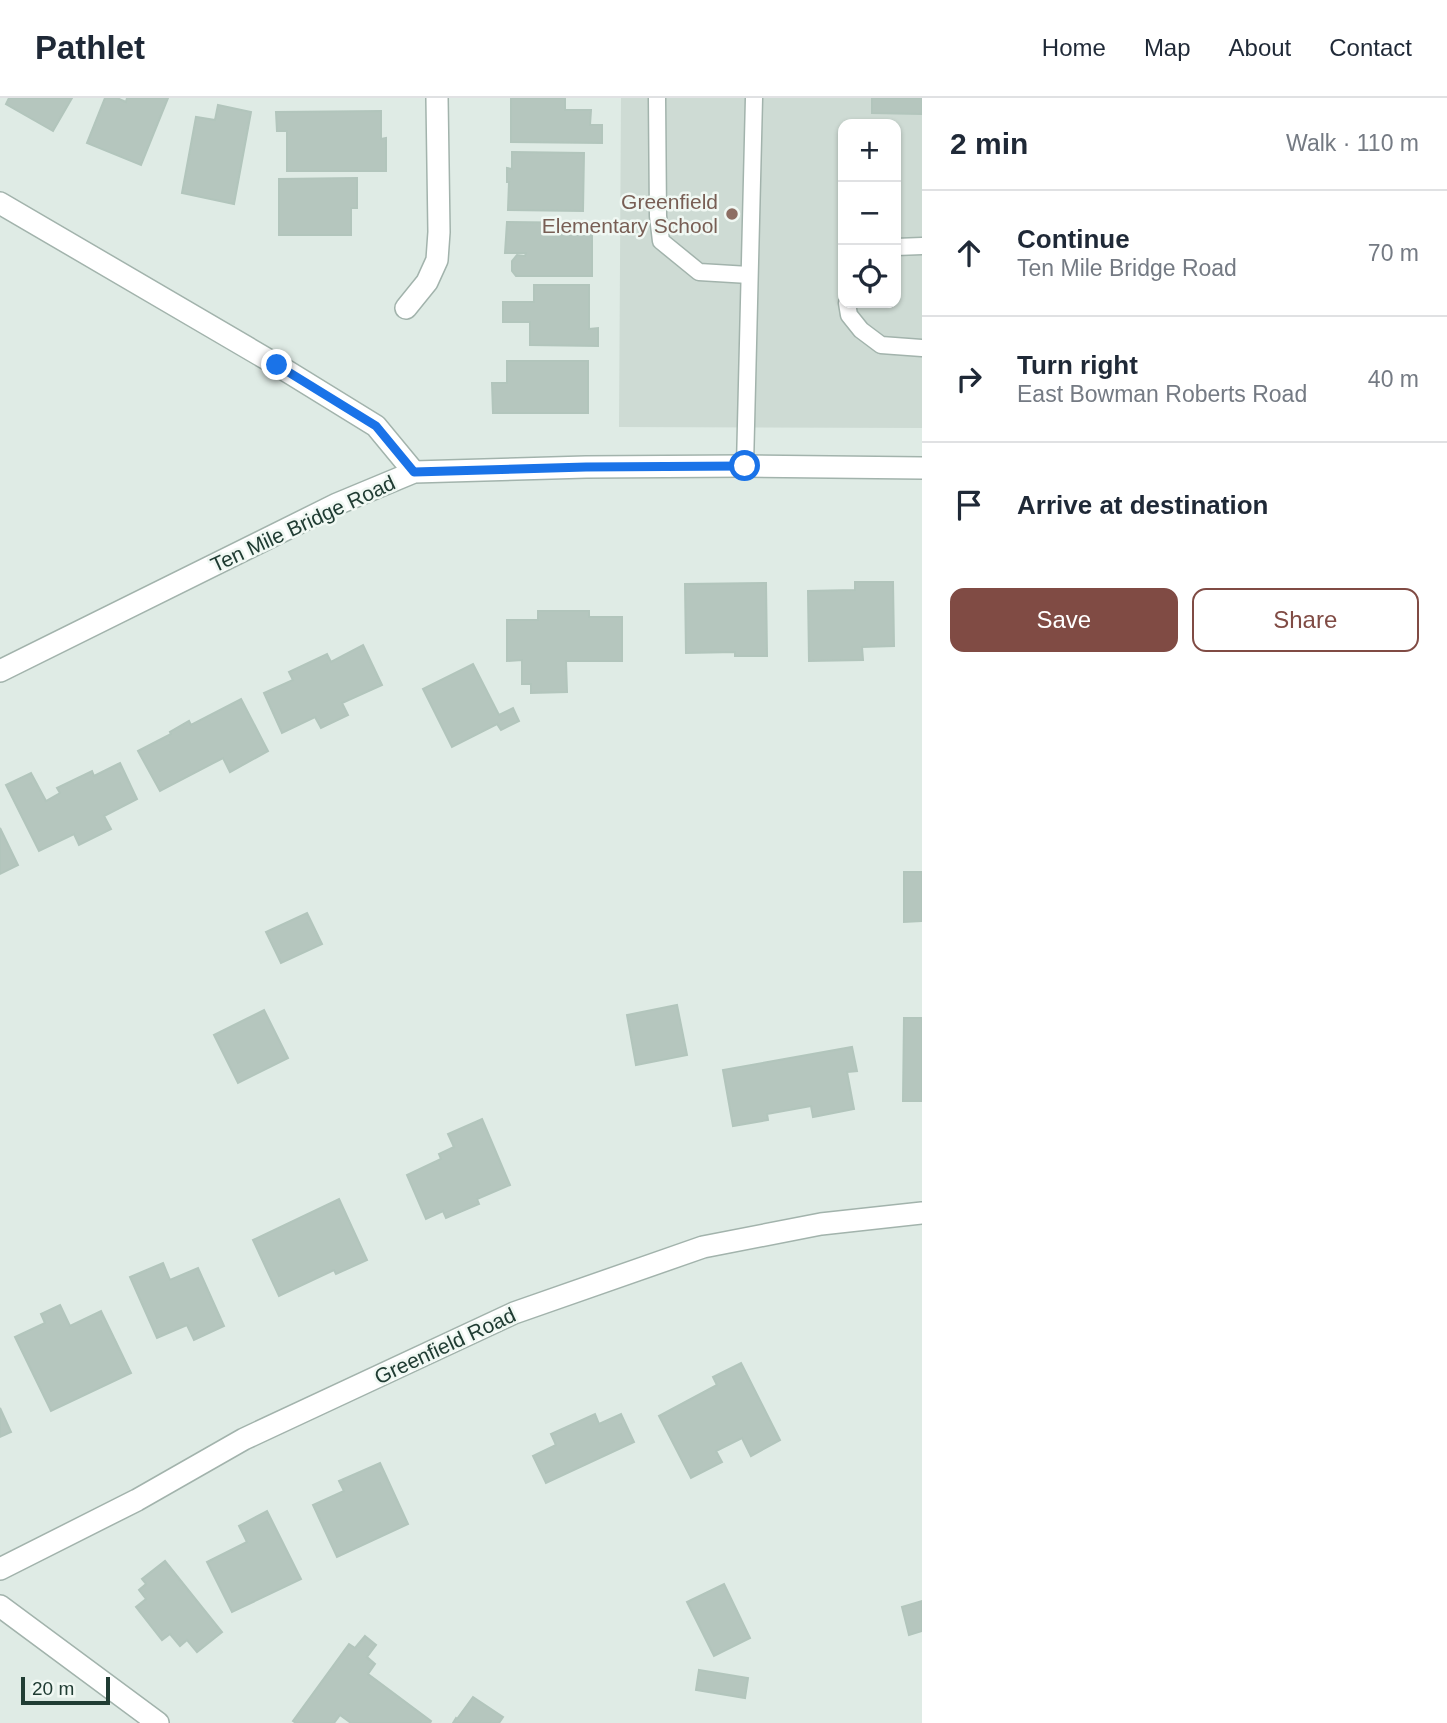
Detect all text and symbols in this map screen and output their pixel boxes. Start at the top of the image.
text: Pathlet [35,29,145,66]
text: Home [1042,34,1106,61]
text: Map [1144,34,1191,61]
text: About [1229,34,1291,61]
text: Contact [1329,34,1412,61]
map controls [838,119,901,308]
button: + [838,119,901,182]
text: 2 min [950,127,1028,160]
text: Walk · 110 m [1286,130,1419,156]
button: − [838,182,901,245]
place label: Greenfield Elementary School [542,190,718,237]
marker: Greenfield Elementary School [724,206,740,222]
text: Continue [1017,224,1130,254]
icon: ahead [950,234,988,272]
text: 70 m [1368,240,1419,266]
button: locate [838,245,901,308]
text: Ten Mile Bridge Road [1017,255,1237,281]
route end [261,349,292,380]
text: Turn right [1017,350,1138,380]
icon: right [950,360,988,398]
text: 40 m [1368,366,1419,392]
text: East Bowman Roberts Road [1017,381,1307,407]
route start [729,450,760,481]
street label: Ten Mile Bridge Road [207,471,399,576]
icon: arrive [950,486,988,524]
text: Arrive at destination [1017,490,1268,520]
button: Save [950,588,1178,652]
button: Share [1192,588,1419,652]
street label: Greenfield Road [371,1303,519,1388]
scale bar [21,1674,110,1706]
text: 20 m [32,1678,74,1699]

